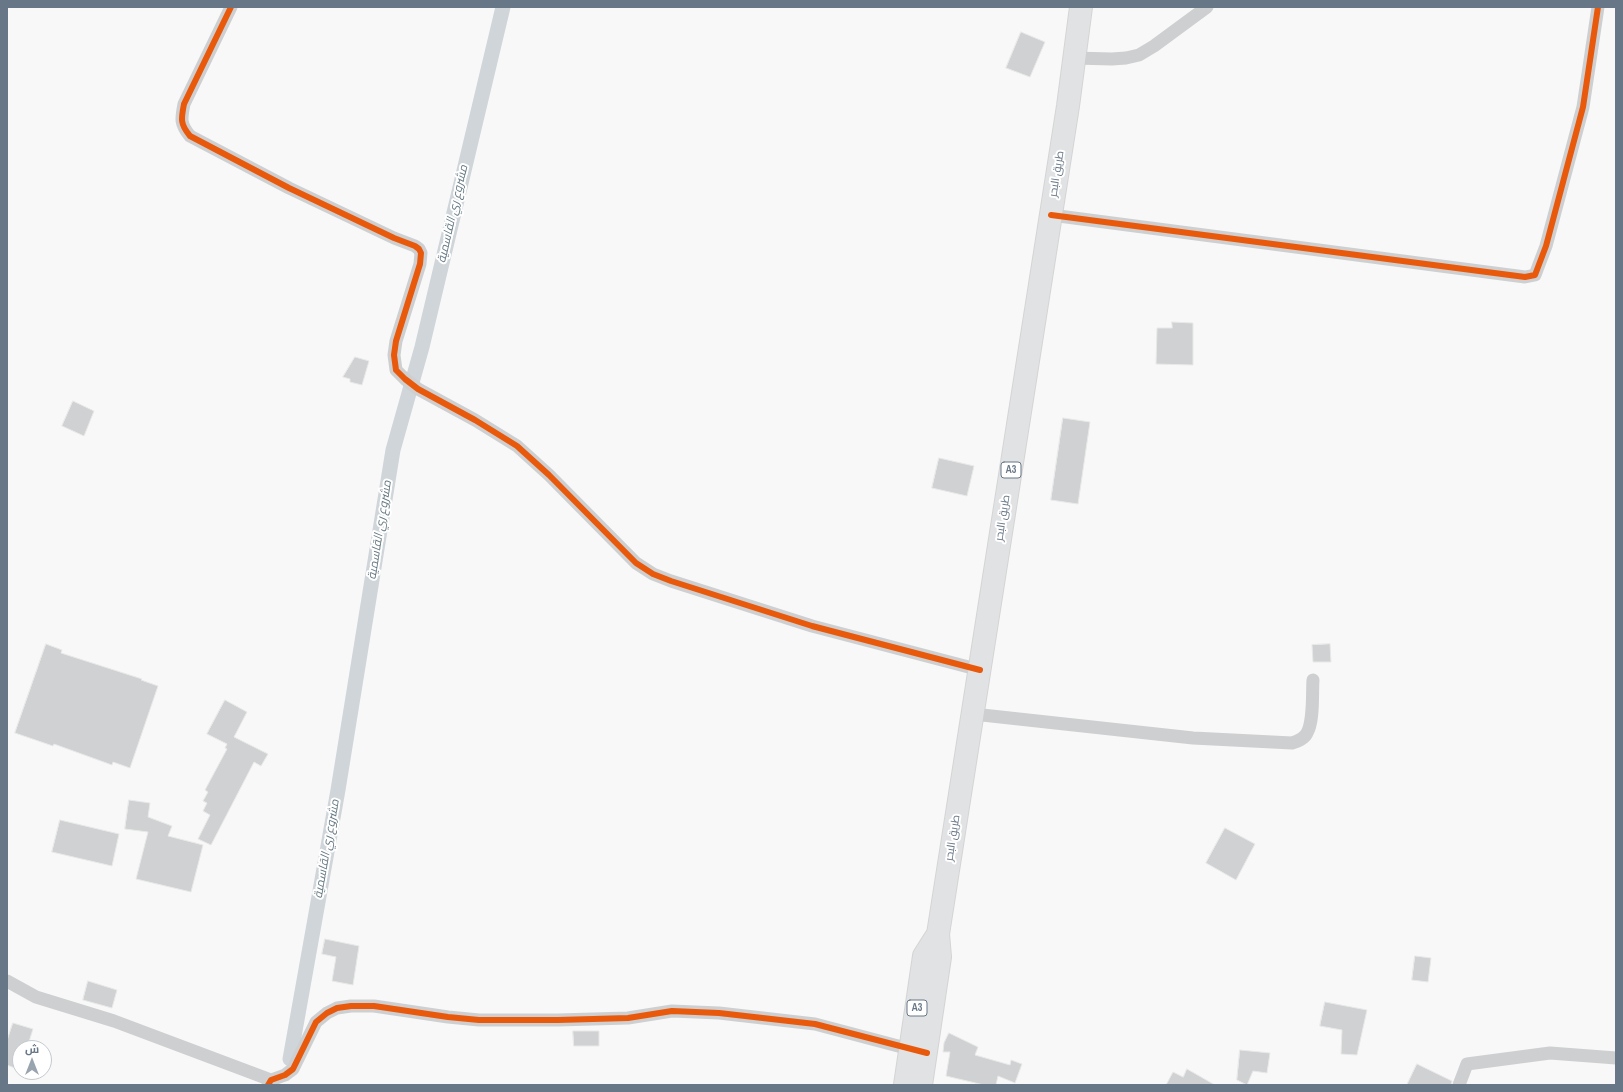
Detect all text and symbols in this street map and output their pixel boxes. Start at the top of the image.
street label: طريق البحر [1047,150,1067,198]
water label: مشروع ري القاسمية [435,164,471,264]
road number: A3 [1001,462,1021,478]
water label: مشروع ري القاسمية [365,479,395,581]
street label: طريق البحر [993,494,1013,542]
water label: مشروع ري القاسمية [311,798,343,900]
street label: طريق البحر [943,814,963,862]
road number: A3 [907,1000,927,1016]
north arrow [12,1040,52,1080]
text: ش [25,1042,39,1056]

